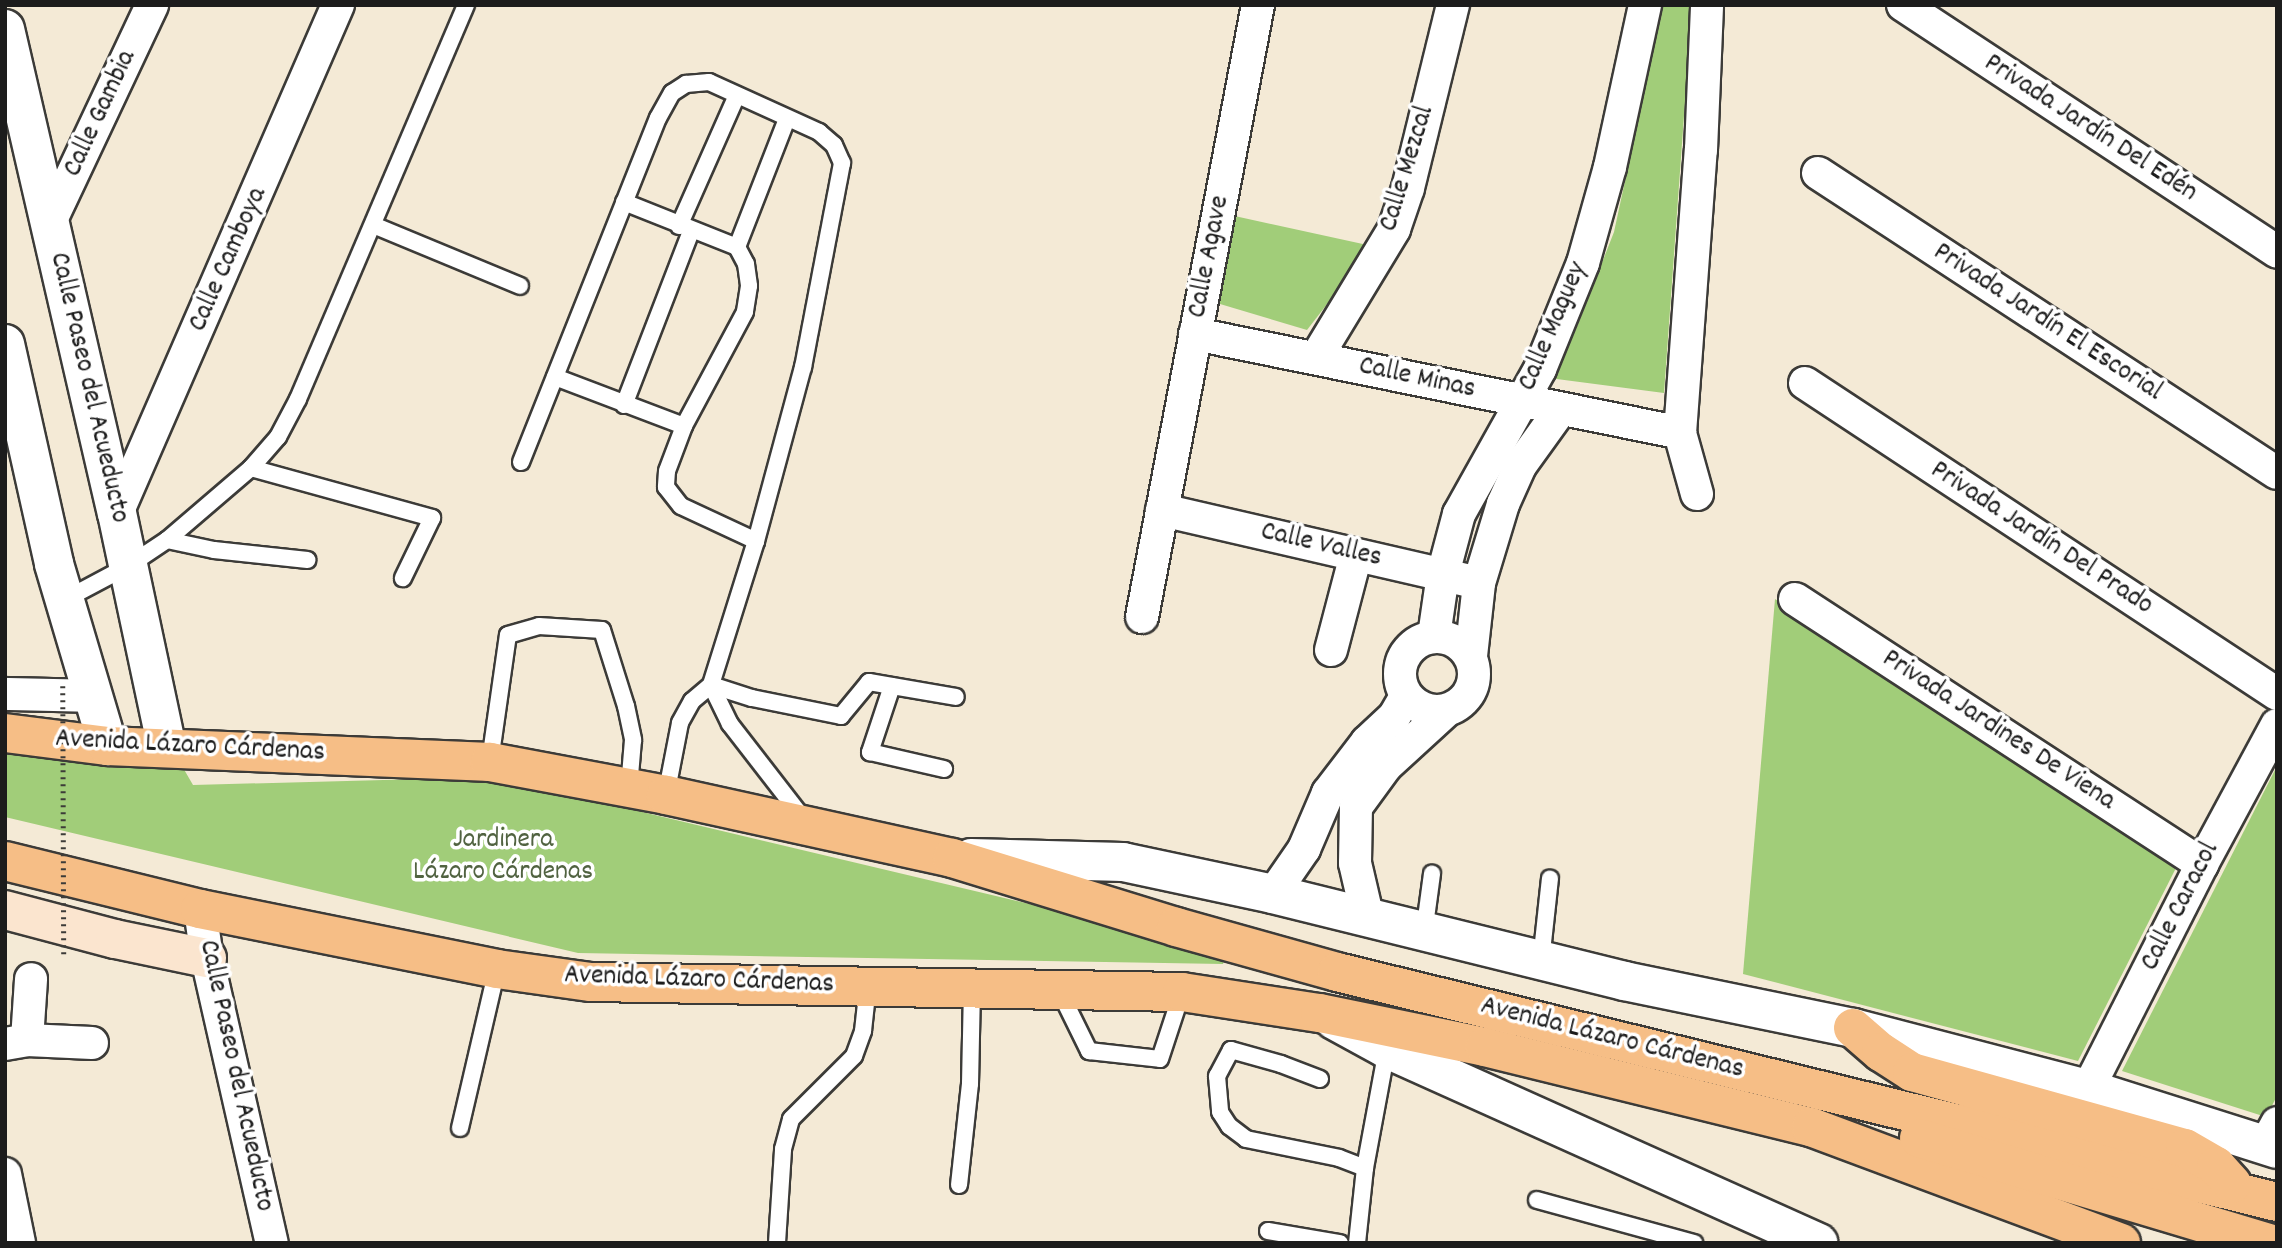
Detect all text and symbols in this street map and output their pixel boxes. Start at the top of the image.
street label: Calle Gambia [57,45,145,183]
street label: Privada Jardín Del Edén [1977,47,2203,211]
street label: Calle Mezcal [1373,102,1443,236]
street label: Calle Camboya [182,183,276,337]
street label: Calle Agave [1182,193,1238,321]
street label: Privada Jardín El Escorial [1926,236,2168,410]
street label: Calle Paseo del Acueducto [41,249,135,527]
street label: Calle Maguey [1512,258,1596,396]
street label: Calle Minas [1356,350,1478,408]
street label: Privada Jardín Del Prado [1923,454,2159,624]
street label: Calle Valles [1257,516,1385,576]
street label: Privada Jardines De Viena [1875,643,2121,819]
street label: Avenida Lázaro Cárdenas [54,723,326,771]
park label: Jardinera Lázaro Cárdenas [413,824,593,890]
street label: Calle Caracol [2134,837,2228,977]
street label: Calle Paseo del Acueducto [190,937,280,1215]
street label: Avenida Lázaro Cárdenas [564,959,834,1003]
street label: Avenida Lázaro Cárdenas [1477,990,1747,1088]

